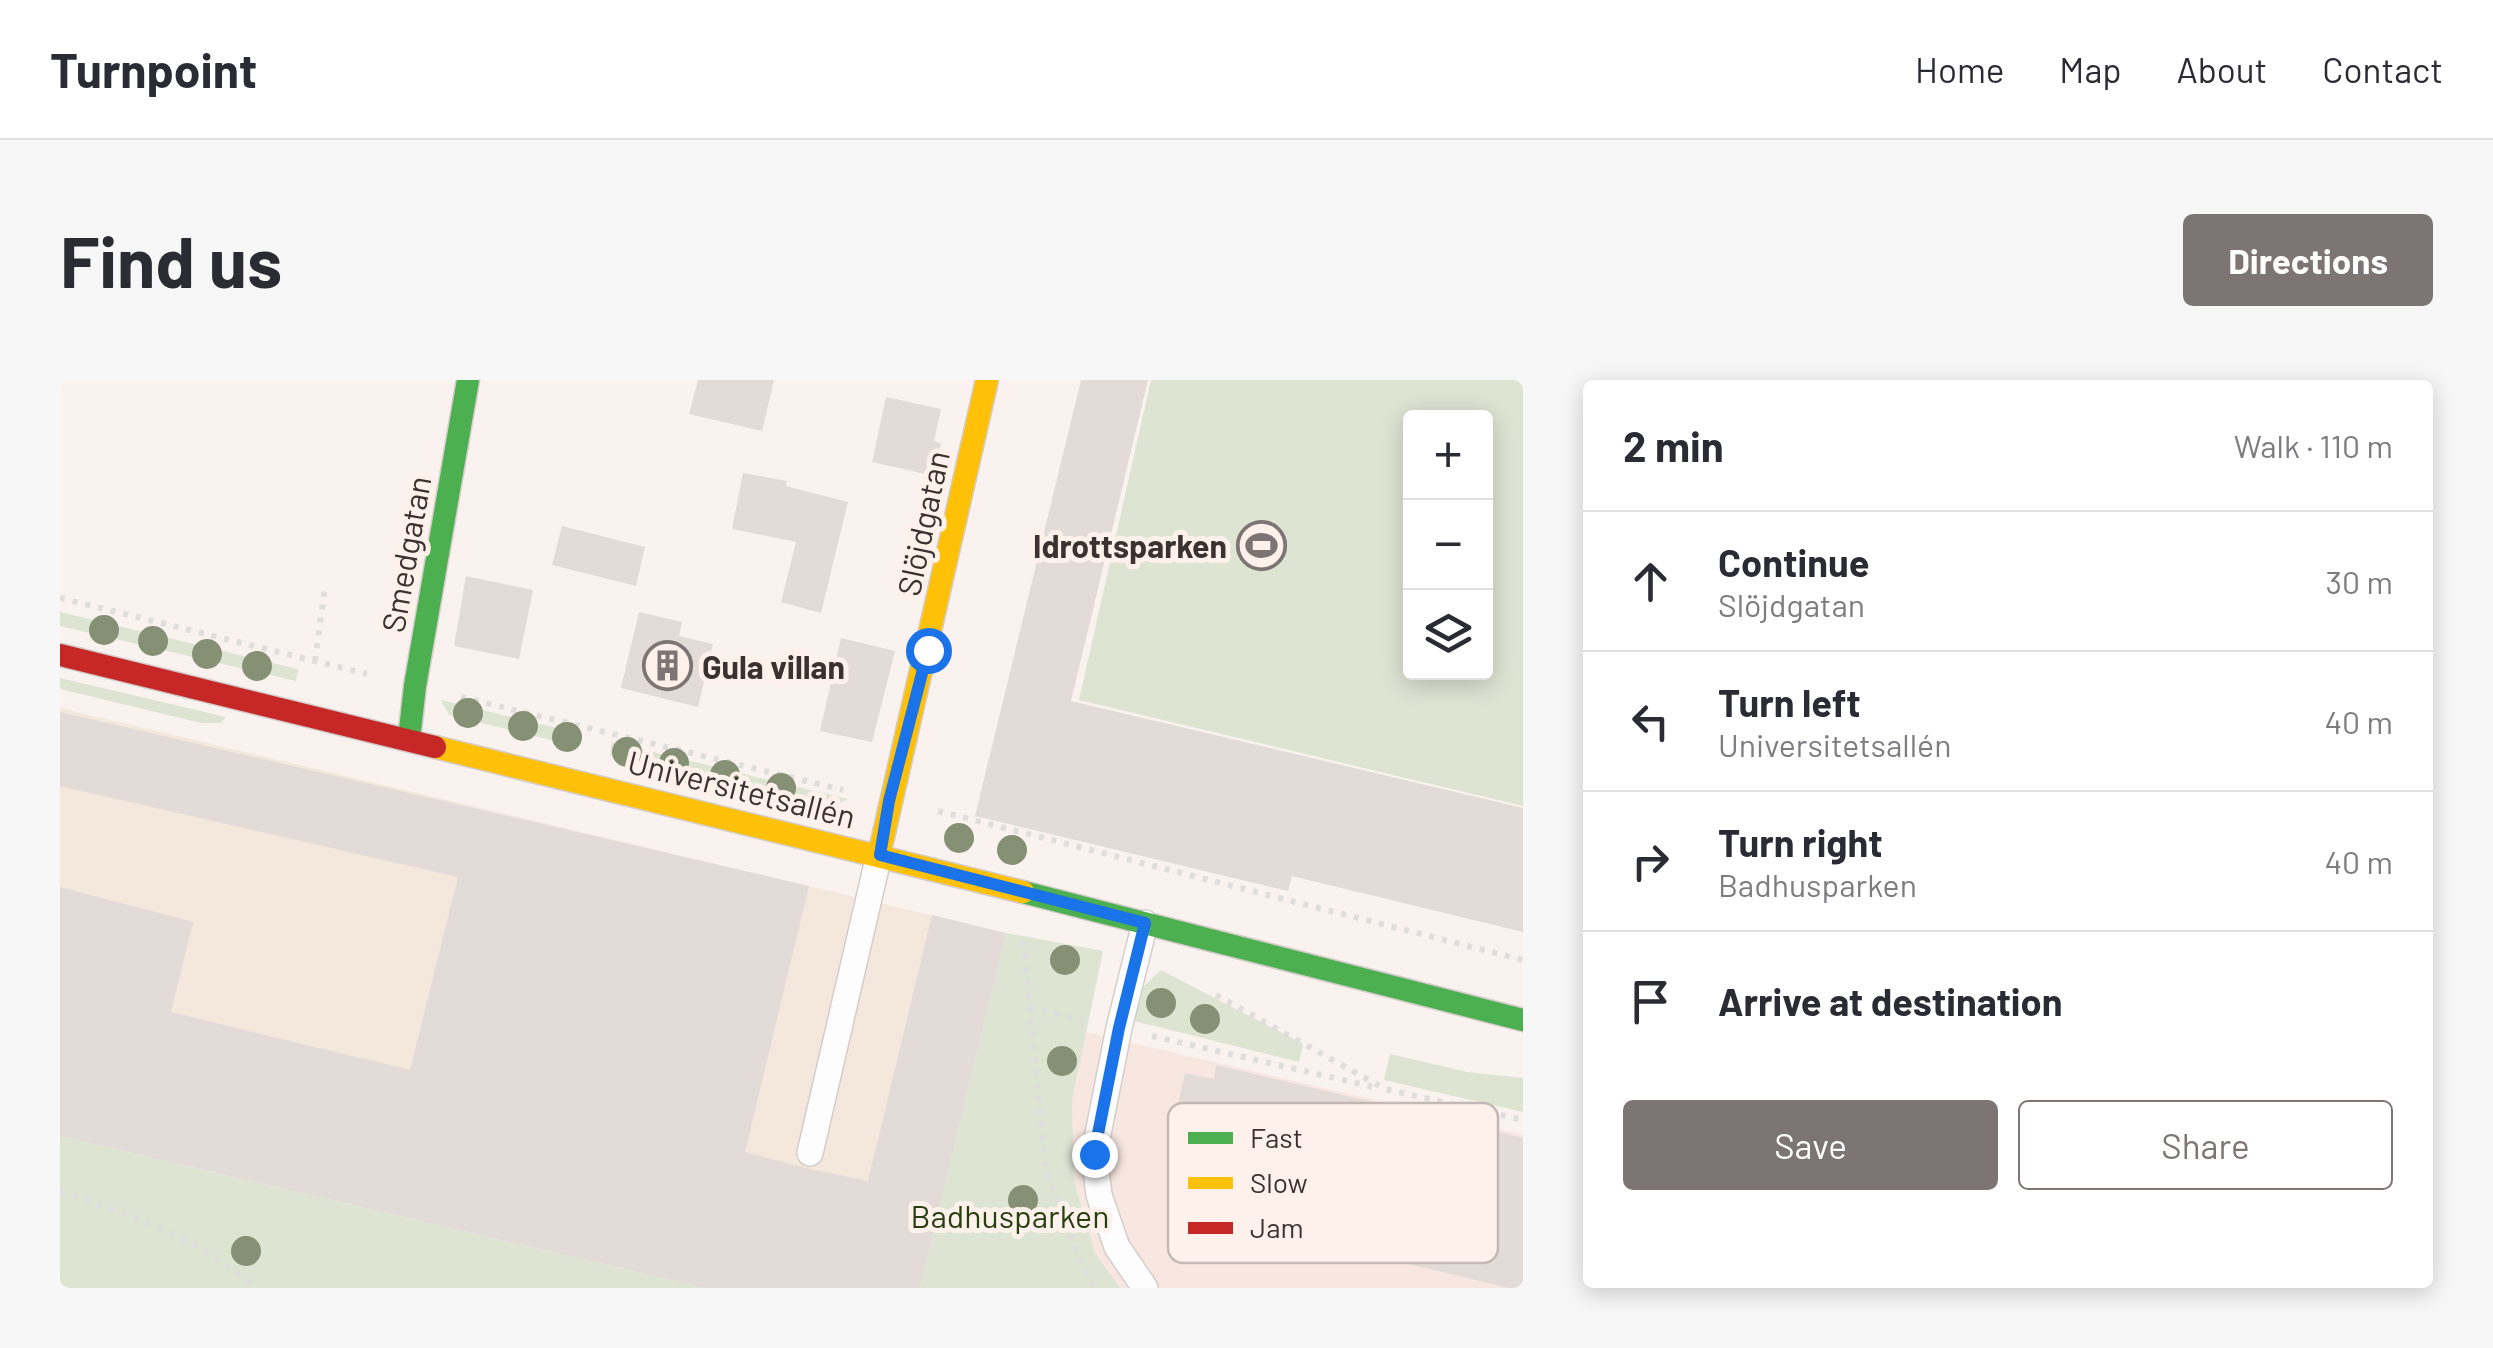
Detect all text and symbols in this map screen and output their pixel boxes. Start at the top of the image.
text: Turnpoint [50,40,257,98]
text: Home [1915,48,2004,90]
text: Map [2059,48,2122,90]
text: About [2177,48,2267,90]
text: Contact [2322,48,2443,90]
button: Directions [2183,214,2433,306]
text: Find us [60,218,282,302]
map controls [1403,410,1493,680]
button: + [1403,410,1493,500]
text: 2 min [1623,420,1724,470]
text: Walk · 110 m [2234,426,2393,464]
street label: Slöjdgatan [888,447,956,599]
street label: Smedgatan [373,473,437,635]
button: − [1403,500,1493,590]
sports icon: Idrottsparken [1236,519,1288,571]
place label: Idrottsparken [1033,526,1227,564]
text: Continue [1718,539,1869,585]
icon: ahead [1623,554,1678,609]
text: 30 m [2326,562,2393,600]
text: Slöjdgatan [1718,585,1865,623]
button: layers [1403,590,1493,680]
route start [906,628,952,674]
building icon: Gula villan [641,640,693,692]
place label: Gula villan [702,647,845,685]
text: Turn left [1718,679,1861,725]
icon: left [1623,694,1678,749]
text: 40 m [2324,702,2393,740]
text: Universitetsallén [1718,725,1951,763]
street label: Universitetsallén [624,741,860,835]
text: Turn right [1718,819,1883,865]
icon: right [1623,834,1678,889]
text: 40 m [2324,842,2393,880]
text: Badhusparken [1718,865,1917,903]
icon: arrive [1623,974,1678,1029]
text: Arrive at destination [1718,978,2063,1024]
button: Save [1623,1100,1998,1190]
button: Share [2018,1100,2393,1190]
legend [1168,1103,1498,1263]
text: Fast [1250,1120,1303,1154]
route end [1072,1132,1118,1178]
text: Slow [1250,1165,1308,1199]
park label: Badhusparken [911,1196,1109,1234]
text: Jam [1250,1210,1304,1244]

